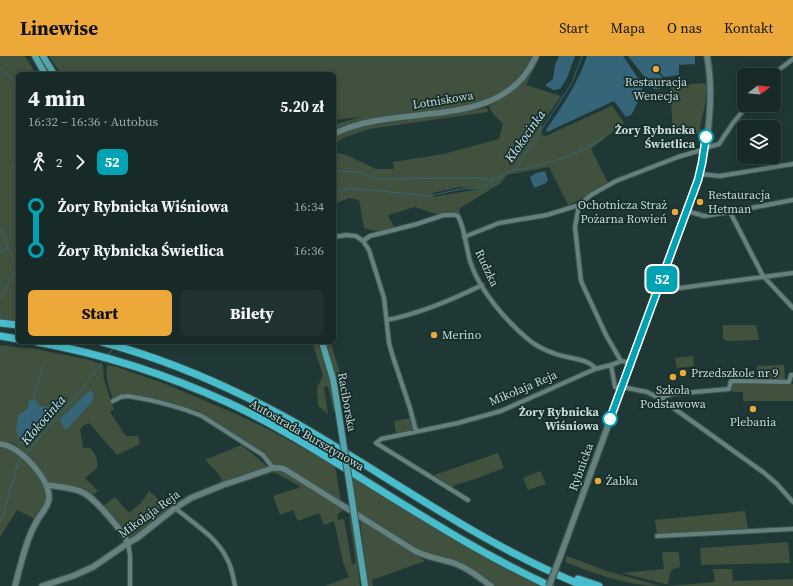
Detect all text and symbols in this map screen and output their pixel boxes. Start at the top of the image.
text: Linewise [20,15,98,41]
text: Start [559,18,589,38]
text: Mapa [611,18,645,38]
text: O nas [667,18,702,38]
text: Kontakt [724,18,773,38]
marker: Restauracja Wenecja [651,64,661,74]
north arrow [737,68,781,112]
map controls [737,68,781,164]
place label: Restauracja Wenecja [625,74,688,104]
text: 4 min [28,83,85,113]
street label: Lotniskowa [411,87,475,113]
text: 5.20 zł [280,96,324,117]
water label: Kłokocinka [500,106,549,166]
text: 16:32 – 16:36 · Autobus [28,113,158,130]
button: layers [737,120,781,164]
place label: Żory Rybnicka Świetlica [615,122,696,152]
marker: Żory Rybnicka Świetlica [698,129,714,145]
icon: walk [28,151,50,173]
icon: forward [69,151,91,173]
text: 52 [105,152,120,172]
text: 2 [56,154,63,171]
place label: Restauracja Hetman [708,187,771,217]
text: Żory Rybnicka Wiśniowa [58,196,229,217]
place label: Ochotnicza Straż Pożarna Rowień [578,197,668,227]
marker: Restauracja Hetman [695,197,705,207]
text: 16:34 [294,198,324,215]
marker: Ochotnicza Straż Pożarna Rowień [670,207,680,217]
text: Żory Rybnicka Świetlica [58,240,224,261]
text: 16:36 [294,242,324,259]
street label: Rudzka [471,247,503,290]
line badge: 52 [644,266,680,292]
text: 52 [654,269,670,289]
button: Start [28,290,172,336]
button: Bilety [180,290,324,336]
place label: Merino [442,327,482,343]
marker: Merino [429,330,439,340]
place label: Przedszkole nr 9 [691,365,779,381]
street label: Mikołaja Reja [487,366,560,409]
marker: Przedszkole nr 9 [678,368,688,378]
street label: Raciborska [334,371,360,434]
marker: Szkoła Podstawowa [668,372,678,382]
place label: Szkoła Podstawowa [640,382,707,412]
water label: Kłokocinka [16,392,69,449]
street label: Autostrada Bursztynowa [247,396,368,475]
place label: Żory Rybnicka Wiśniowa [519,404,600,434]
marker: Plebania [748,404,758,414]
marker: Żory Rybnicka Wiśniowa [602,411,618,427]
place label: Plebania [730,414,777,430]
street label: Rybnicka [565,440,597,493]
place label: Żabka [606,473,639,489]
marker: Żabka [593,476,603,486]
street label: Mikołaja Reja [115,486,184,542]

